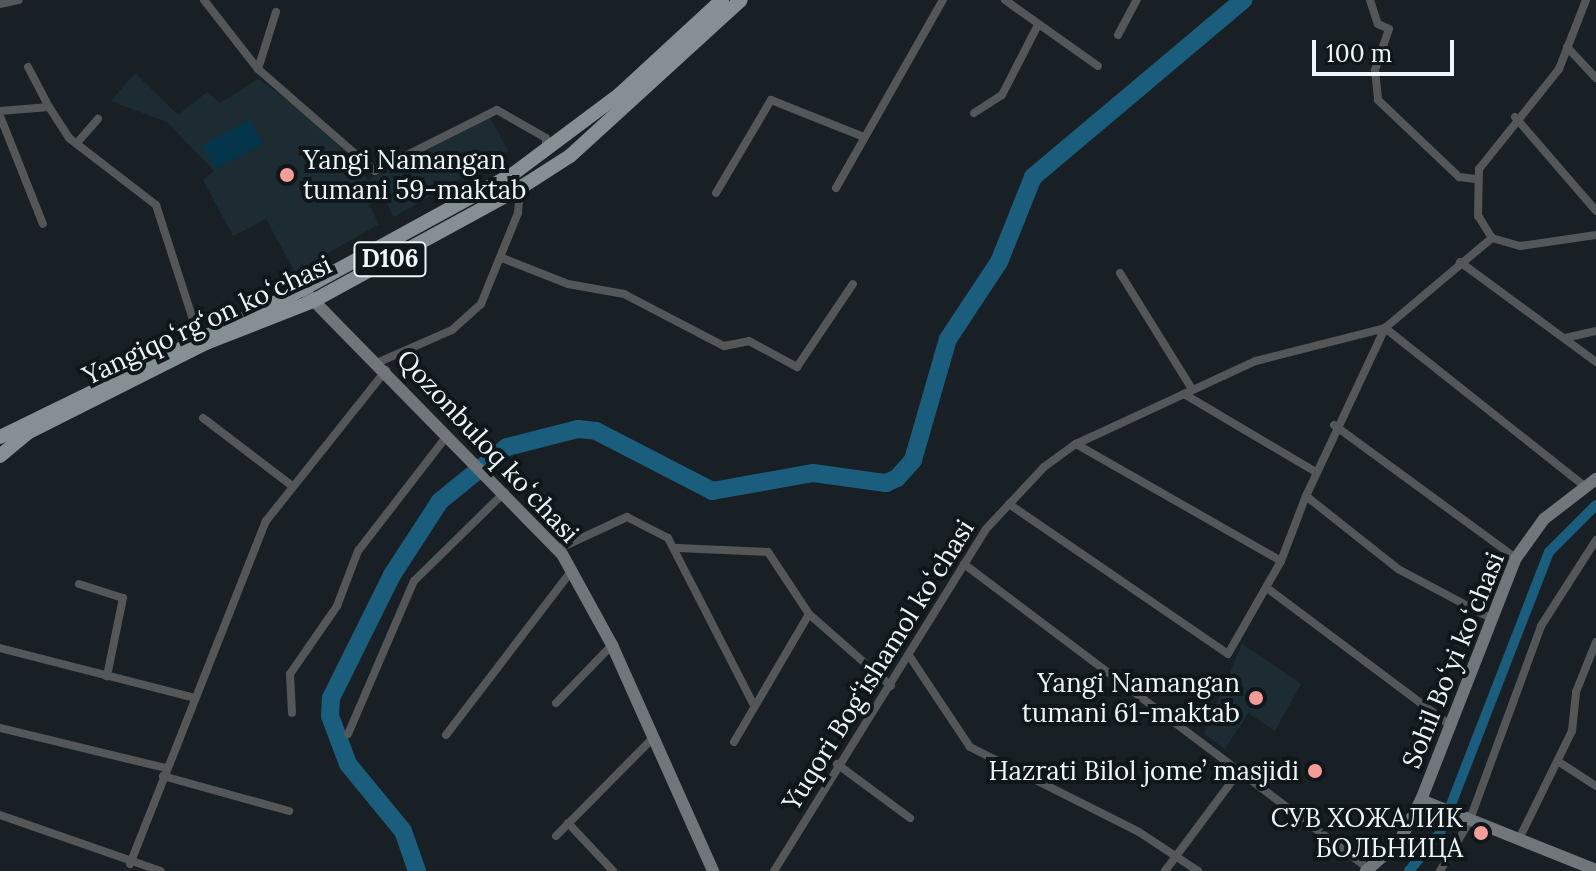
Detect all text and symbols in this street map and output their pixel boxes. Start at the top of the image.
scale bar [1316,24,1458,74]
text: 100 m [1326,38,1392,69]
place label: Yangi Namangan tumani 59-maktab [303,144,526,206]
marker: Yangi Namangan tumani 59-maktab [278,166,296,184]
road number: D106 [352,239,428,279]
street label: Yangiqoʻrgʻon koʻchasi [78,249,336,391]
street label: Qozonbuloq koʻchasi [391,343,585,549]
street label: Yuqori Bogʻishamol koʻchasi [775,514,981,816]
street label: Sohil Boʻyi koʻchasi [1395,547,1511,773]
place label: Yangi Namangan tumani 61-maktab [1022,667,1240,728]
marker: Yangi Namangan tumani 61-maktab [1247,689,1265,707]
place label: Hazrati Bilol jome’ masjidi [989,755,1299,787]
marker: Hazrati Bilol jome’ masjidi [1306,762,1324,780]
place label: СУВ ХОЖАЛИК БОЛЬНИЦА [1271,802,1463,864]
marker: СУВ ХОЖАЛИК БОЛЬНИЦА [1470,822,1492,844]

